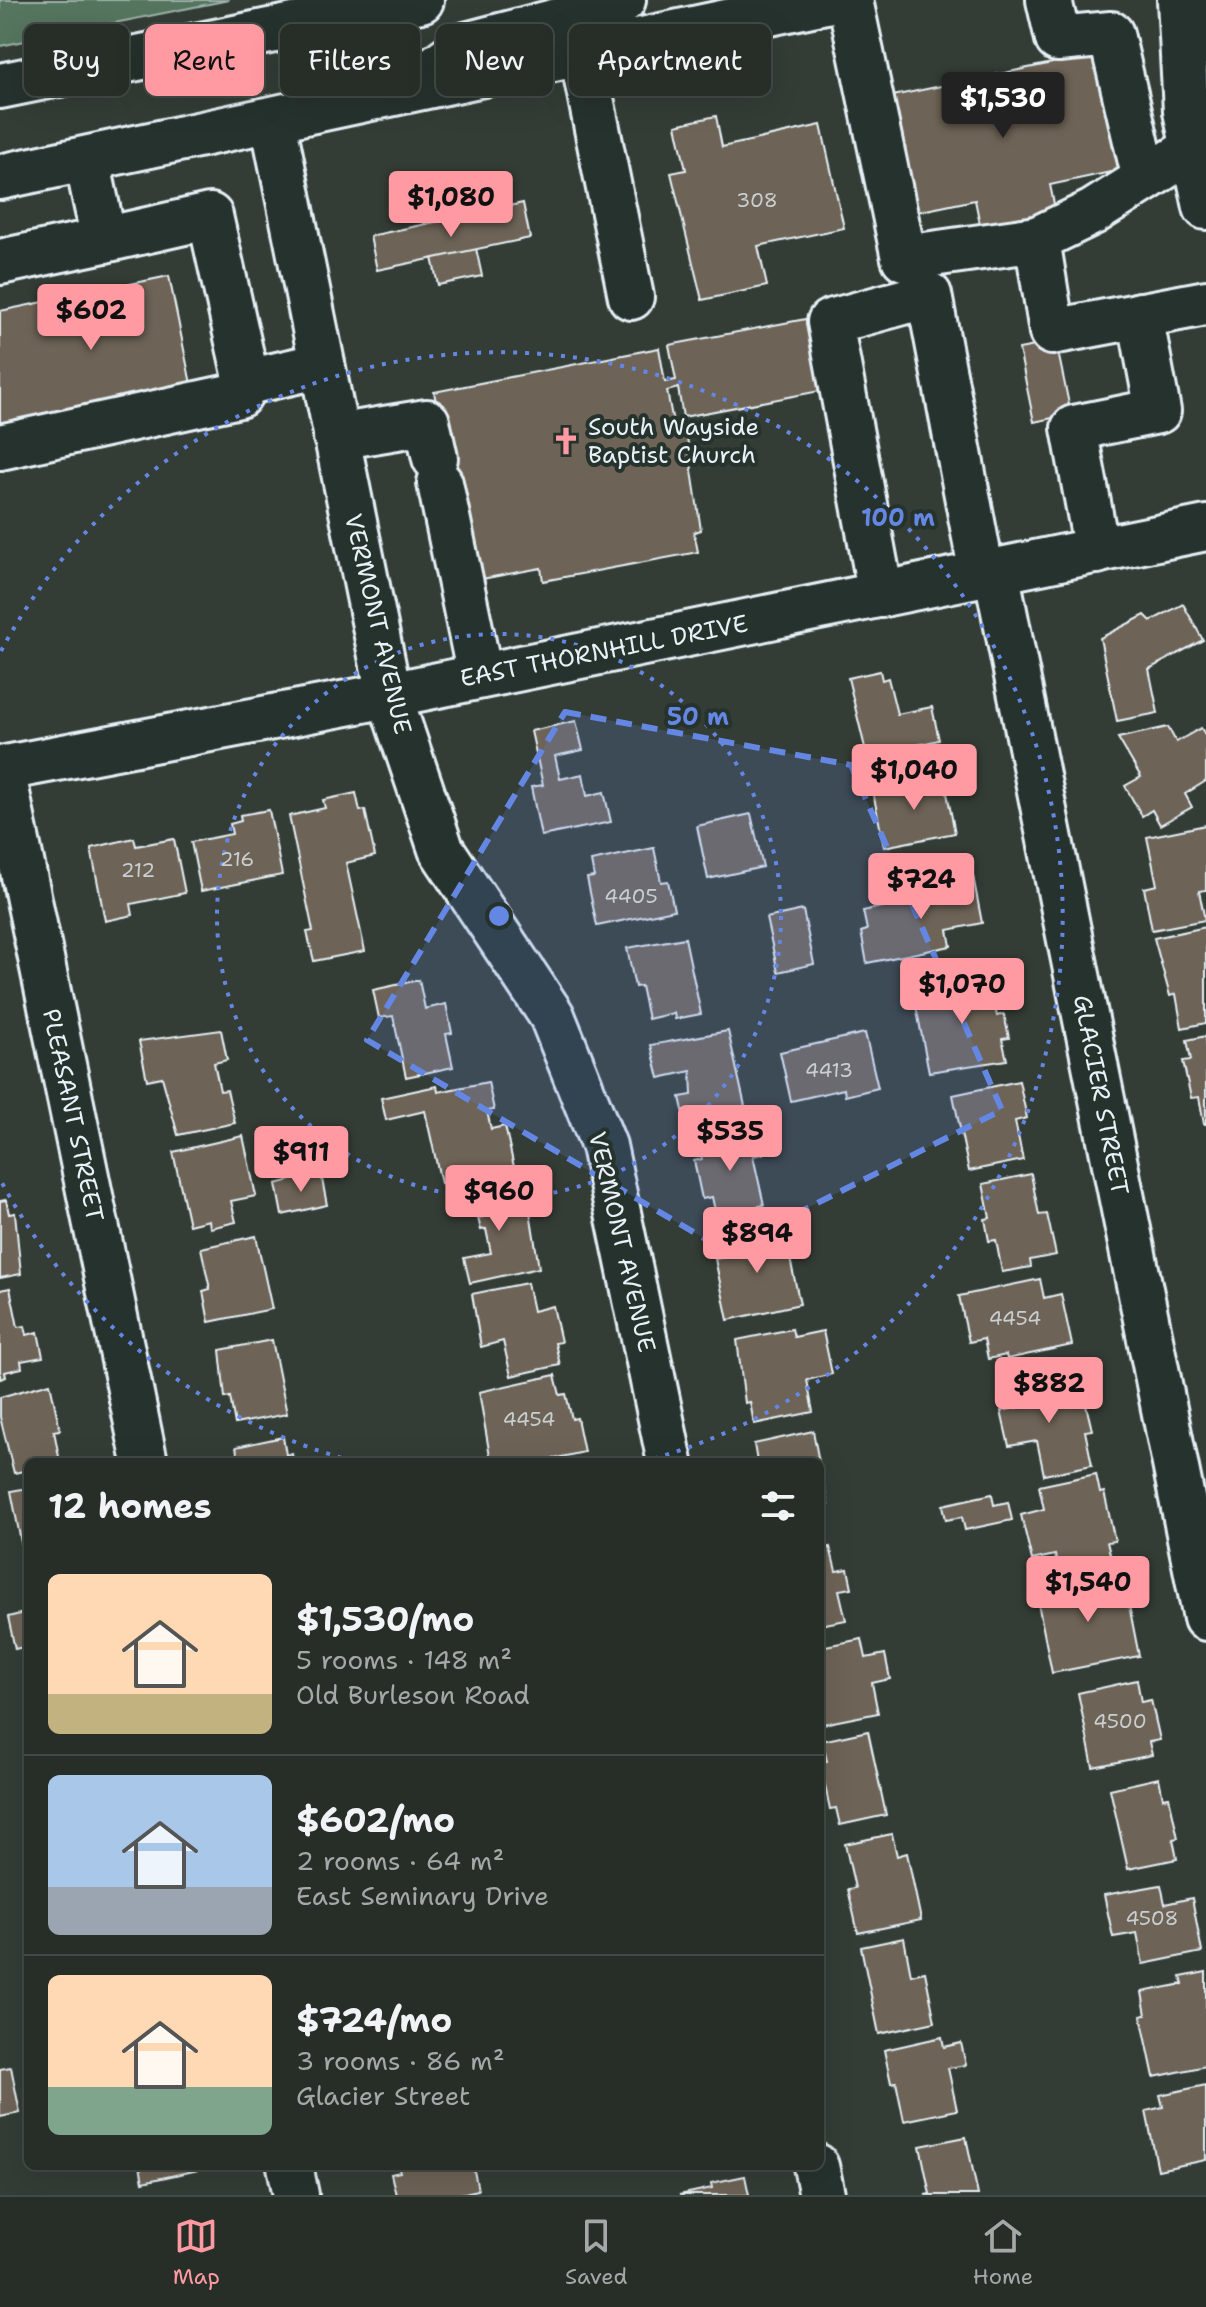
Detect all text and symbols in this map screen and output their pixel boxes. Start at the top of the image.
chip: Buy [24,24,129,96]
chip: Rent [145,24,264,96]
chip: Filters [280,24,420,96]
chip: New [436,24,553,96]
chip: Apartment [569,24,771,96]
pin: $1,530 [938,72,1068,140]
text: $1,530 [960,80,1046,115]
pin: $1,080 [386,171,516,239]
text: $1,080 [407,179,495,214]
house number: 308 [736,187,778,213]
pin: $602 [44,284,138,352]
text: $602 [55,292,127,327]
place label: South Wayside Baptist Church [588,411,759,471]
church icon: South Wayside Baptist Church [551,426,581,456]
text: 100 m [861,502,935,534]
street label: VERMONT AVENUE [337,511,419,737]
street label: EAST THORNHILL DRIVE [457,607,751,695]
text: 50 m [667,701,729,733]
pin: $1,040 [849,744,979,812]
text: $1,040 [870,752,958,787]
house number: 216 [220,846,254,872]
pin: $724 [874,853,968,921]
house number: 212 [121,857,155,883]
text: $724 [886,861,956,896]
house number: 4405 [604,883,658,909]
centre of rings [485,902,513,930]
pin: $1,070 [897,958,1027,1026]
text: $1,070 [918,966,1006,1001]
street label: GLACIER STREET [1066,992,1136,1198]
street label: PLEASANT STREET [35,1006,111,1224]
house number: 4413 [805,1057,853,1083]
pin: $535 [683,1105,777,1173]
text: $535 [696,1113,764,1148]
pin: $911 [254,1126,348,1194]
street label: VERMONT AVENUE [581,1129,663,1355]
text: $911 [272,1134,330,1169]
pin: $960 [452,1165,546,1233]
text: $960 [463,1173,535,1208]
pin: $894 [710,1207,804,1275]
text: $894 [721,1215,793,1250]
house number: 4454 [989,1305,1041,1331]
pin: $882 [1002,1357,1096,1425]
text: $882 [1013,1365,1085,1400]
house number: 4454 [503,1406,555,1432]
text: 12 homes [48,1483,212,1529]
icon: filters [756,1484,800,1528]
pin: $1,540 [1023,1556,1153,1624]
text: $1,540 [1044,1564,1132,1599]
text: $1,530/mo [296,1596,474,1642]
icon: home [112,1606,208,1702]
text: 5 rooms · 148 m² [296,1642,512,1677]
text: Old Burleson Road [296,1677,530,1712]
house number: 4500 [1093,1708,1147,1734]
text: $602/mo [296,1797,455,1843]
icon: home [112,1807,208,1903]
text: 2 rooms · 64 m² [296,1843,504,1878]
text: East Seminary Drive [296,1878,549,1913]
house number: 4508 [1125,1905,1179,1931]
text: $724/mo [296,1997,452,2043]
icon: home [112,2007,208,2103]
text: 3 rooms · 86 m² [296,2043,505,2078]
text: Glacier Street [296,2078,470,2113]
tab: Map [173,2214,220,2291]
tab: Saved [565,2214,628,2291]
tab: Home [973,2214,1033,2291]

